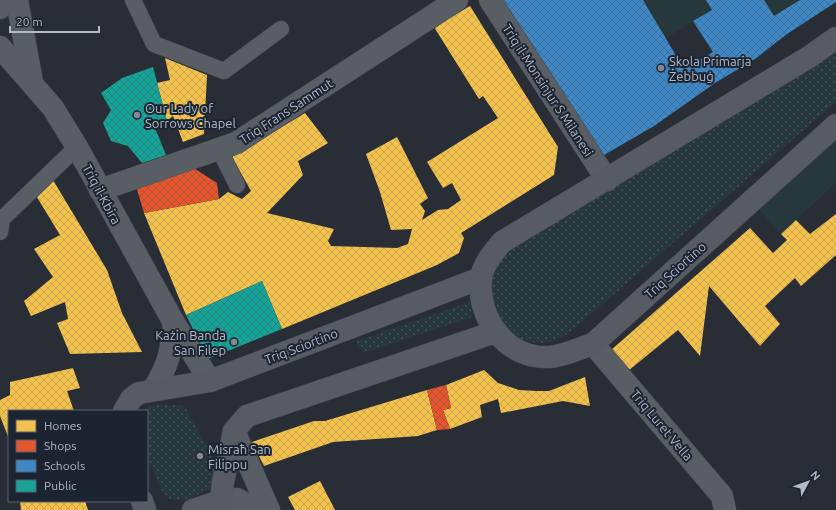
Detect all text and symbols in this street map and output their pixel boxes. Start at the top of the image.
scale bar [10,8,99,34]
text: 20 m [16,15,43,28]
street label: Triq il-Monsinjur S Milanesi [500,21,596,159]
place label: Skola Primarja Żebbuġ [669,54,751,83]
marker: Skola Primarja Żebbuġ [656,63,666,73]
street label: Triq Frans Sammut [237,76,335,146]
place label: Our Lady of Sorrows Chapel [145,101,236,130]
marker: Our Lady of Sorrows Chapel [132,110,142,120]
street label: Triq il-Kbira [80,162,124,226]
street label: Triq Sciortino [642,239,708,301]
street label: Triq Sciortino [262,326,340,366]
place label: Każin Banda San Filep [155,328,226,357]
marker: Każin Banda San Filep [229,337,239,347]
street label: Triq Luret Vella [628,387,696,463]
legend [8,410,148,502]
text: Homes [44,419,82,432]
text: Shops [44,439,76,452]
place label: Misraħ San Filippu [208,442,271,471]
marker: Misraħ San Filippu [195,451,205,461]
text: Schools [44,459,85,472]
north arrow [788,462,828,502]
text: N [808,468,823,482]
text: Public [44,479,77,492]

